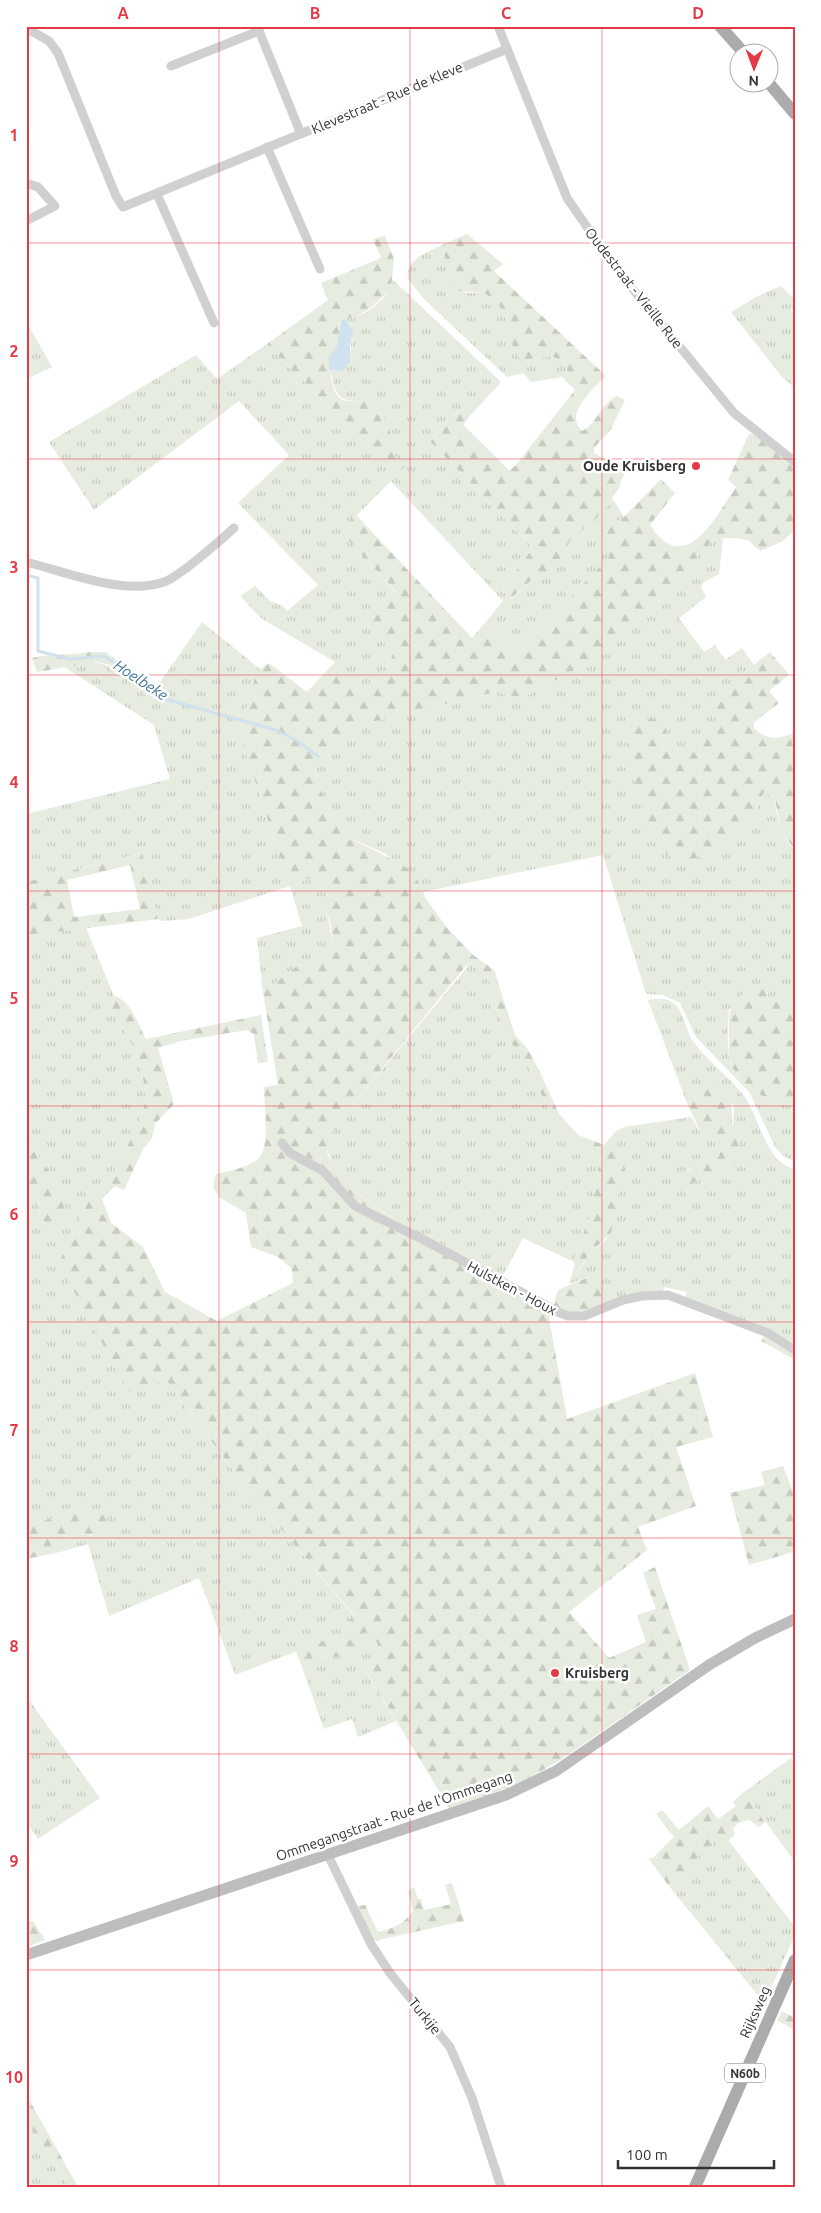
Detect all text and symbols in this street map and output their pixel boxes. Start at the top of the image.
text: A [117,4,129,22]
text: B [310,4,320,22]
text: C [501,4,511,22]
text: D [692,4,704,22]
north arrow [728,42,778,92]
street label: Klevestraat - Rue de Kleve [309,59,465,137]
text: N [748,73,759,89]
text: 1 [9,126,19,144]
street label: Oudestraat - Vieille Rue [582,225,686,351]
text: 2 [9,342,19,360]
place label: Oude Kruisberg [583,458,686,474]
marker: Oude Kruisberg [690,460,702,472]
text: 3 [9,558,19,576]
water label: Hoelbeke [111,656,171,704]
text: 4 [9,773,19,791]
text: 5 [9,989,19,1007]
text: 6 [9,1205,19,1223]
street label: Hulstken - Houx [465,1258,559,1318]
text: 7 [9,1421,19,1439]
text: 8 [9,1637,19,1655]
place label: Kruisberg [565,1665,629,1681]
marker: Kruisberg [549,1667,561,1679]
street label: Ommegangstraat - Rue de l'Ommegang [274,1768,514,1864]
text: 9 [9,1852,19,1870]
street label: Rijksweg [736,1983,774,2041]
street label: Turkije [405,1995,445,2037]
road number: N60b [725,2064,765,2082]
text: 10 [5,2068,23,2086]
scale bar [618,2138,775,2170]
text: 100 m [626,2146,668,2163]

